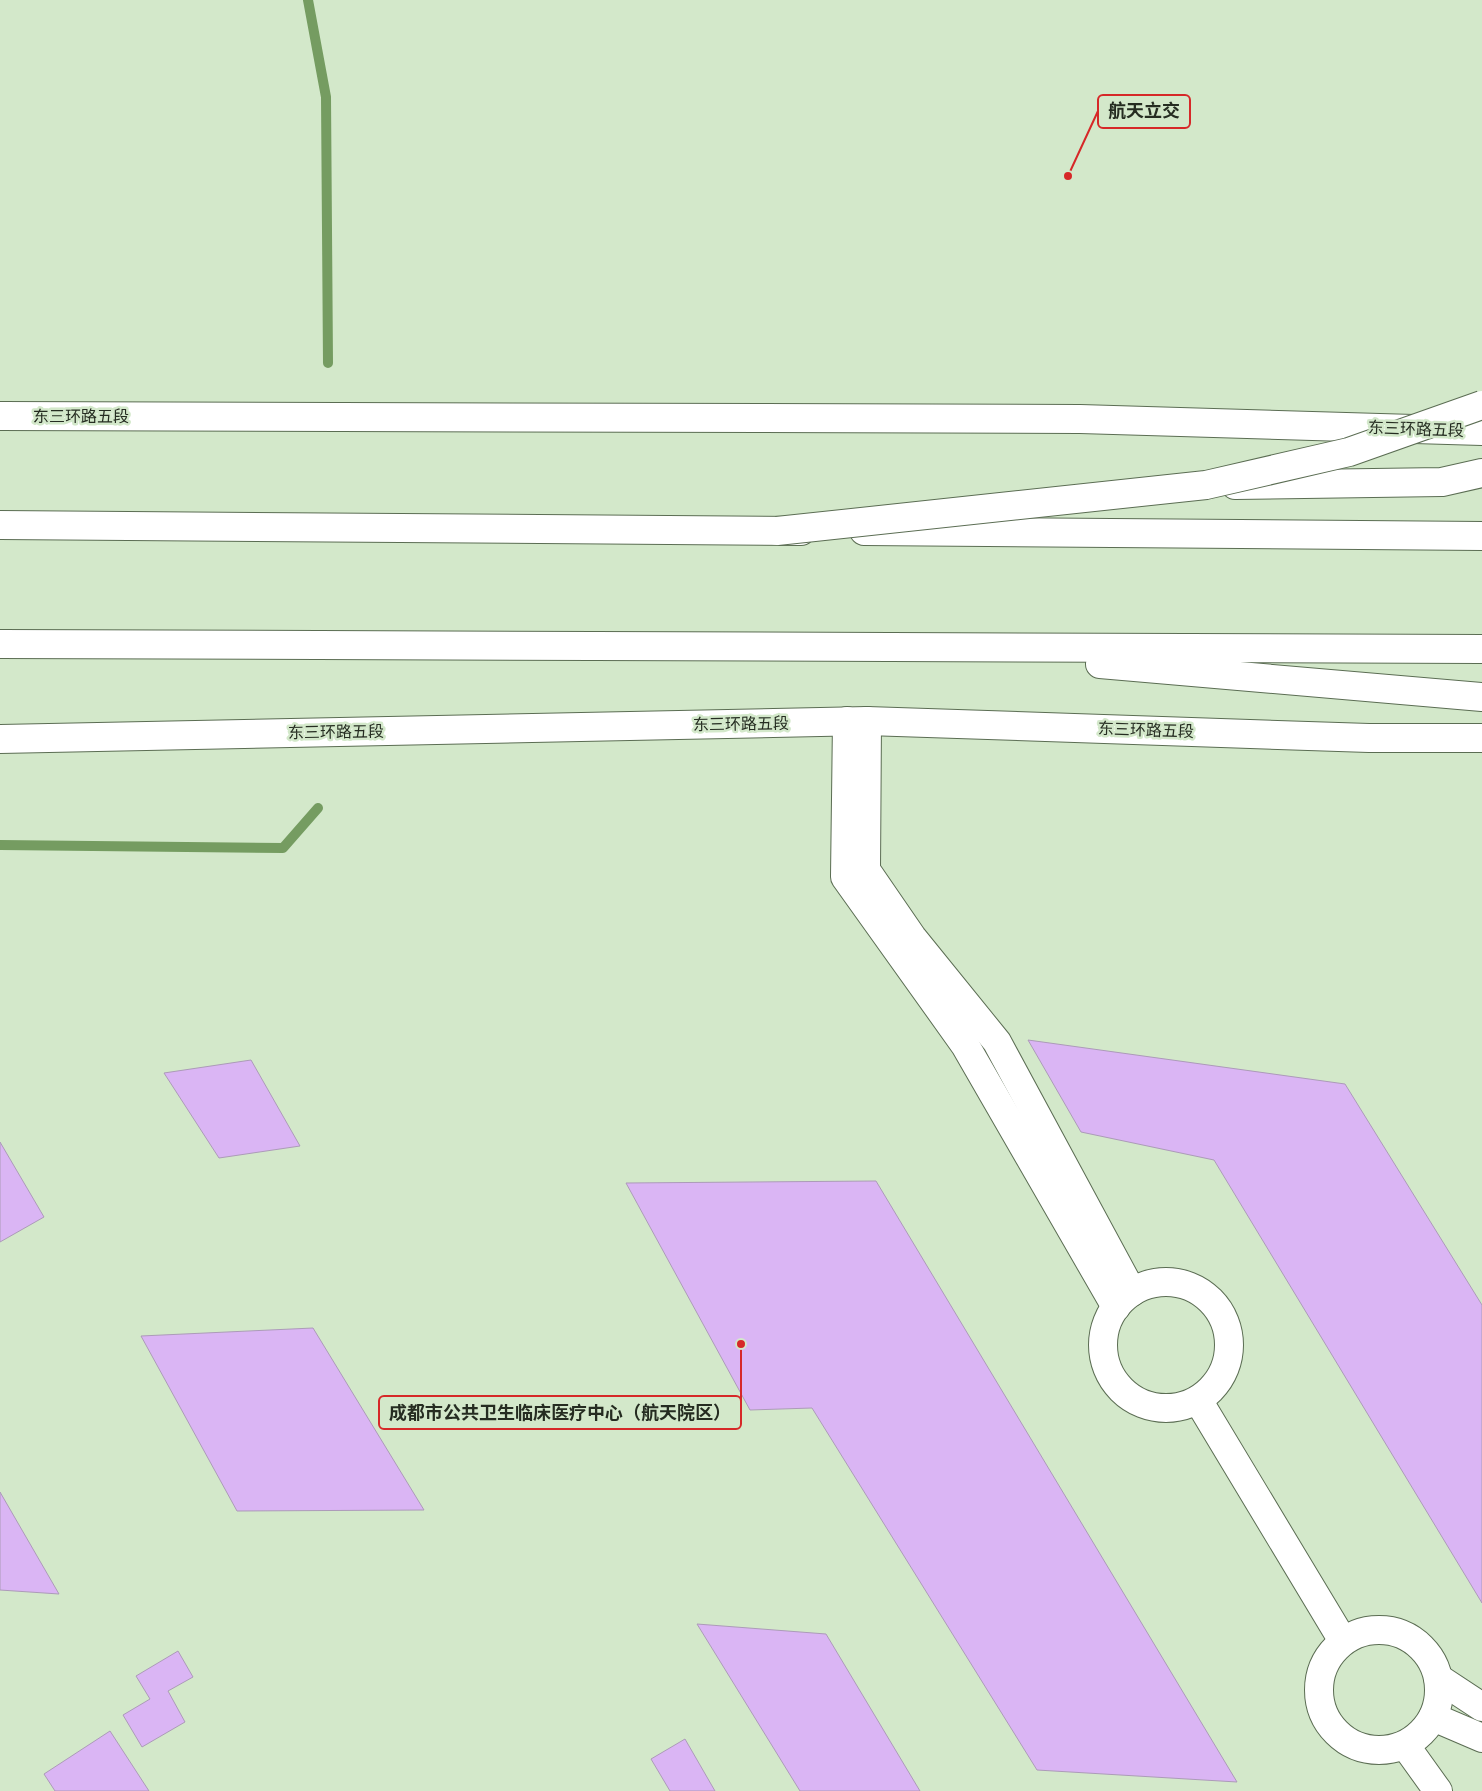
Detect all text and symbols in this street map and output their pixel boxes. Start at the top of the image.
callout: 航天立交 [1098,95,1190,128]
text: 航天立交 [1108,100,1180,121]
street label: 东三环路五段 [33,407,129,426]
street label: 东三环路五段 [1368,418,1464,440]
street label: 东三环路五段 [693,714,789,734]
street label: 东三环路五段 [1098,719,1194,741]
street label: 东三环路五段 [288,722,384,742]
callout: 成都市公共卫生临床医疗中心（航天院区） [379,1396,741,1429]
text: 成都市公共卫生临床医疗中心（航天院区） [389,1402,731,1423]

